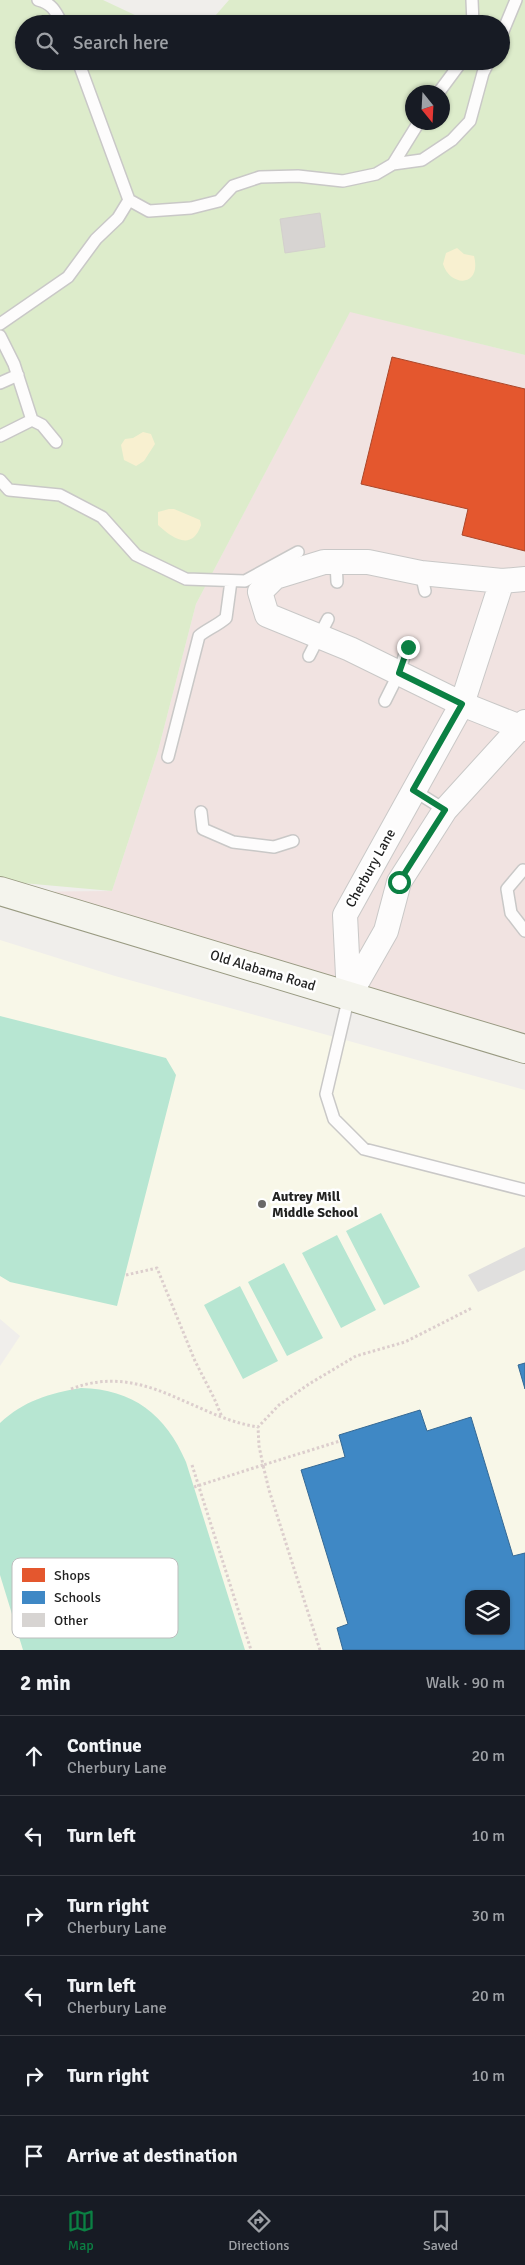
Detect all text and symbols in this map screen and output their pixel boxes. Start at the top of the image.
search box [15,15,510,70]
icon: search [33,29,61,57]
text: Search here [73,31,169,55]
north arrow [405,85,450,130]
route end [397,636,420,659]
street label: Cherbury Lane [342,826,399,911]
route start [388,871,411,894]
street label: Old Alabama Road [208,946,318,995]
place label: Autrey Mill Middle School [272,1188,359,1221]
marker: Autrey Mill Middle School [256,1198,268,1210]
legend [12,1558,178,1638]
text: Shops [54,1567,90,1584]
text: Schools [54,1589,101,1606]
map controls [465,1590,510,1635]
button: layers [465,1590,510,1635]
text: Other [54,1612,89,1629]
text: 2 min [20,1670,71,1696]
text: Walk · 90 m [426,1673,505,1693]
text: Continue [67,1734,142,1758]
icon: ahead [20,1742,48,1770]
text: 20 m [471,1746,505,1766]
text: Cherbury Lane [67,1758,167,1778]
icon: left [20,1822,48,1850]
text: Turn left [67,1824,136,1848]
text: 10 m [471,1826,505,1846]
text: Turn right [67,1894,149,1918]
icon: right [20,1902,48,1930]
text: 30 m [471,1906,505,1926]
text: Cherbury Lane [67,1918,167,1938]
text: Turn left [67,1974,136,1998]
icon: left [20,1982,48,2010]
text: 20 m [471,1986,505,2006]
text: Cherbury Lane [67,1998,167,2018]
icon: right [20,2062,48,2090]
text: Turn right [67,2064,149,2088]
text: 10 m [471,2066,505,2086]
icon: arrive [20,2142,48,2170]
text: Arrive at destination [67,2144,238,2168]
tab: Map [67,2207,95,2254]
tab: Directions [228,2207,289,2254]
tab: Saved [423,2207,458,2254]

